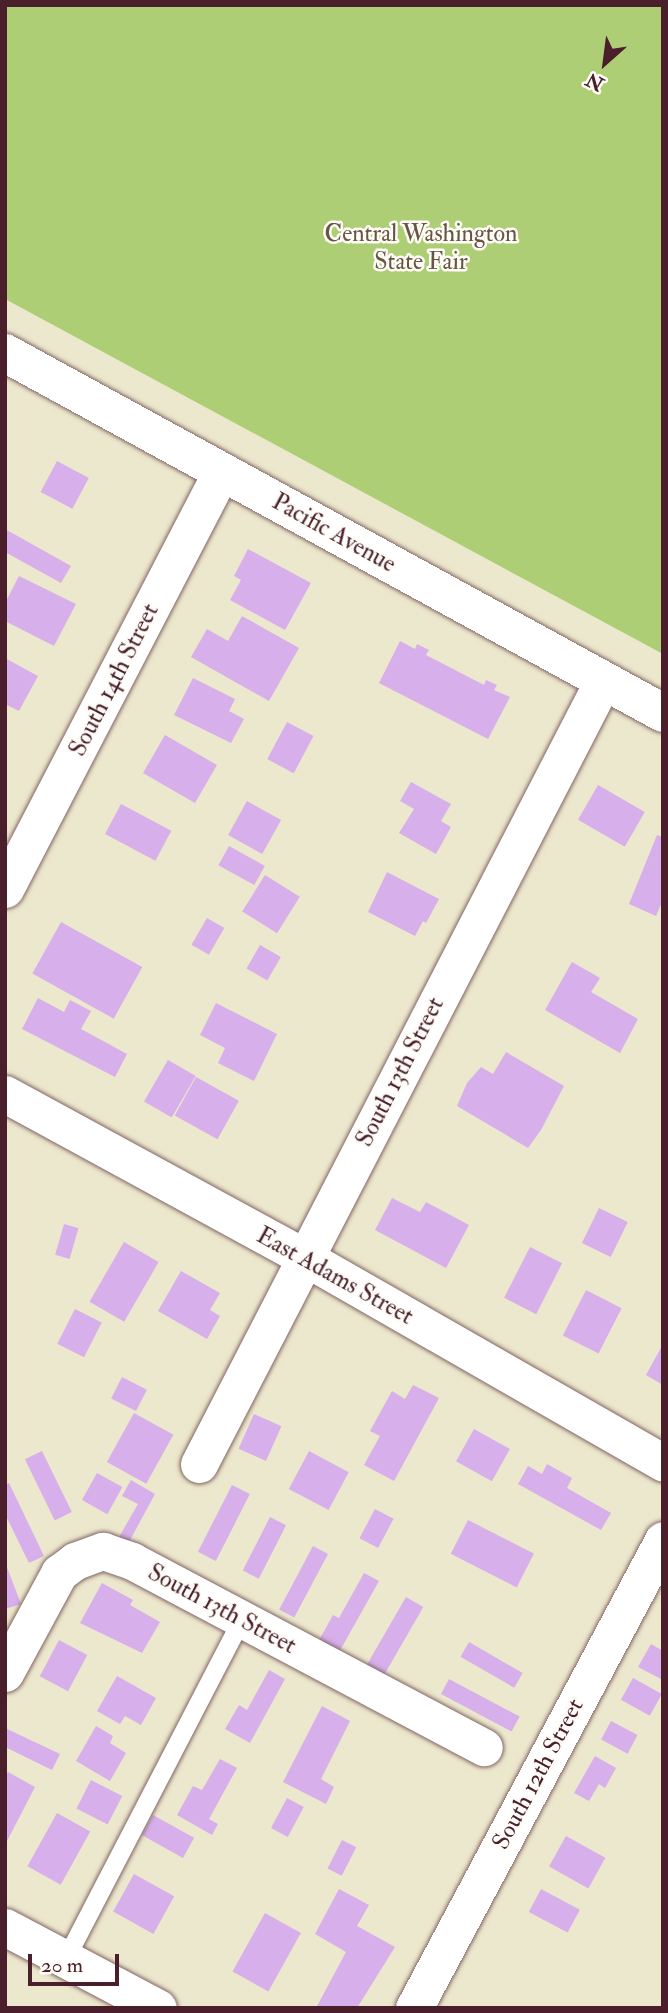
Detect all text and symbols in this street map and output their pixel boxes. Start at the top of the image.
north arrow [570,28,640,98]
text: N [582,67,608,96]
park label: Central Washington State Fair [325,220,517,276]
street label: Pacific Avenue [267,487,401,579]
street label: South 14th Street [63,599,165,761]
street label: South 13th Street [350,993,450,1151]
street label: East Adams Street [252,1221,418,1331]
street label: South 13th Street [143,1558,301,1660]
street label: South 12th Street [486,1694,590,1854]
scale bar [32,1940,122,1984]
text: 20 m [41,1952,83,1979]

